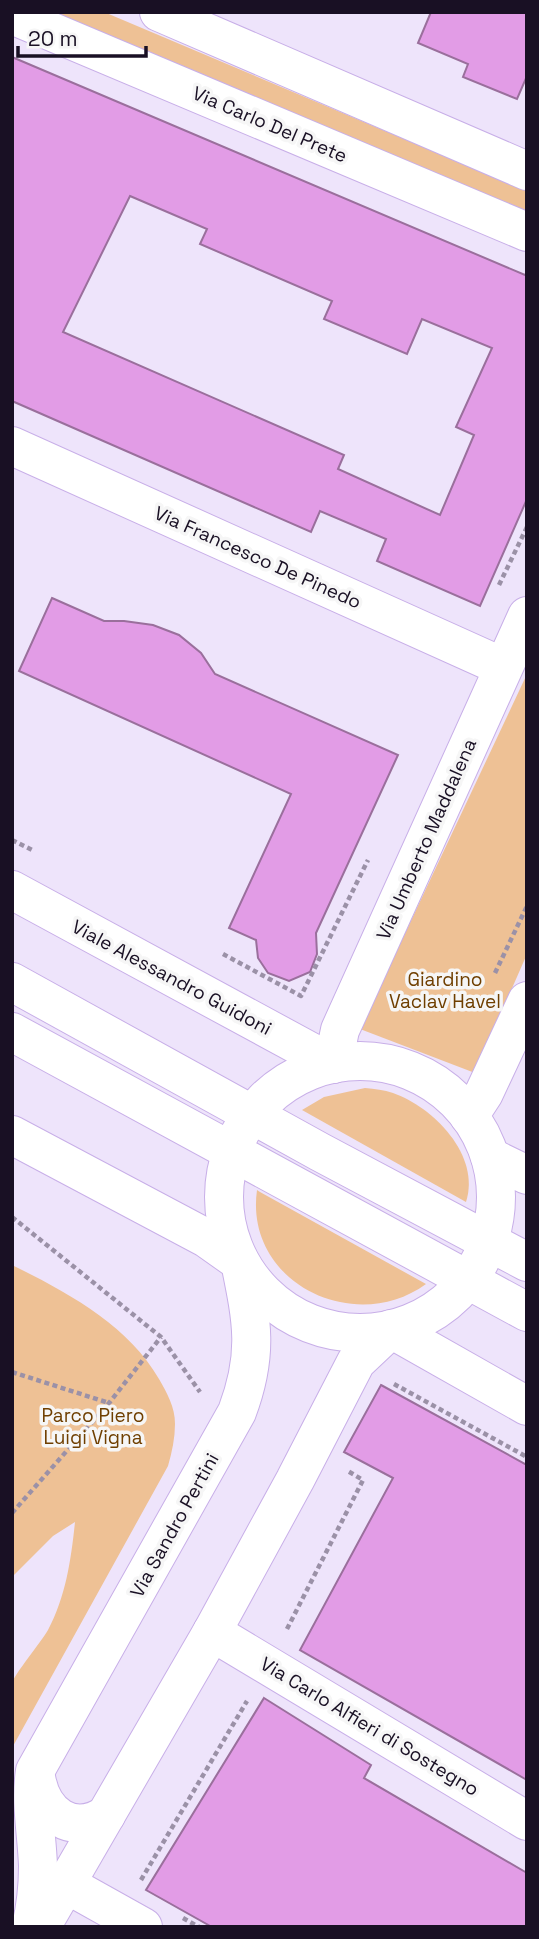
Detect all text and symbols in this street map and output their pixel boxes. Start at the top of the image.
scale bar [18,14,145,58]
text: 20 m [28,25,78,52]
street label: Via Carlo Del Prete [189,81,351,168]
street label: Via Francesco De Pinedo [150,500,365,614]
street label: Via Umberto Maddalena [371,735,482,944]
street label: Viale Alessandro Guidoni [67,914,276,1041]
park label: Giardino Vaclav Havel [389,967,501,1014]
park label: Parco Piero Luigi Vigna [42,1403,144,1450]
street label: Via Sandro Pertini [124,1449,224,1602]
street label: Via Carlo Alfieri di Sostegno [256,1651,484,1802]

